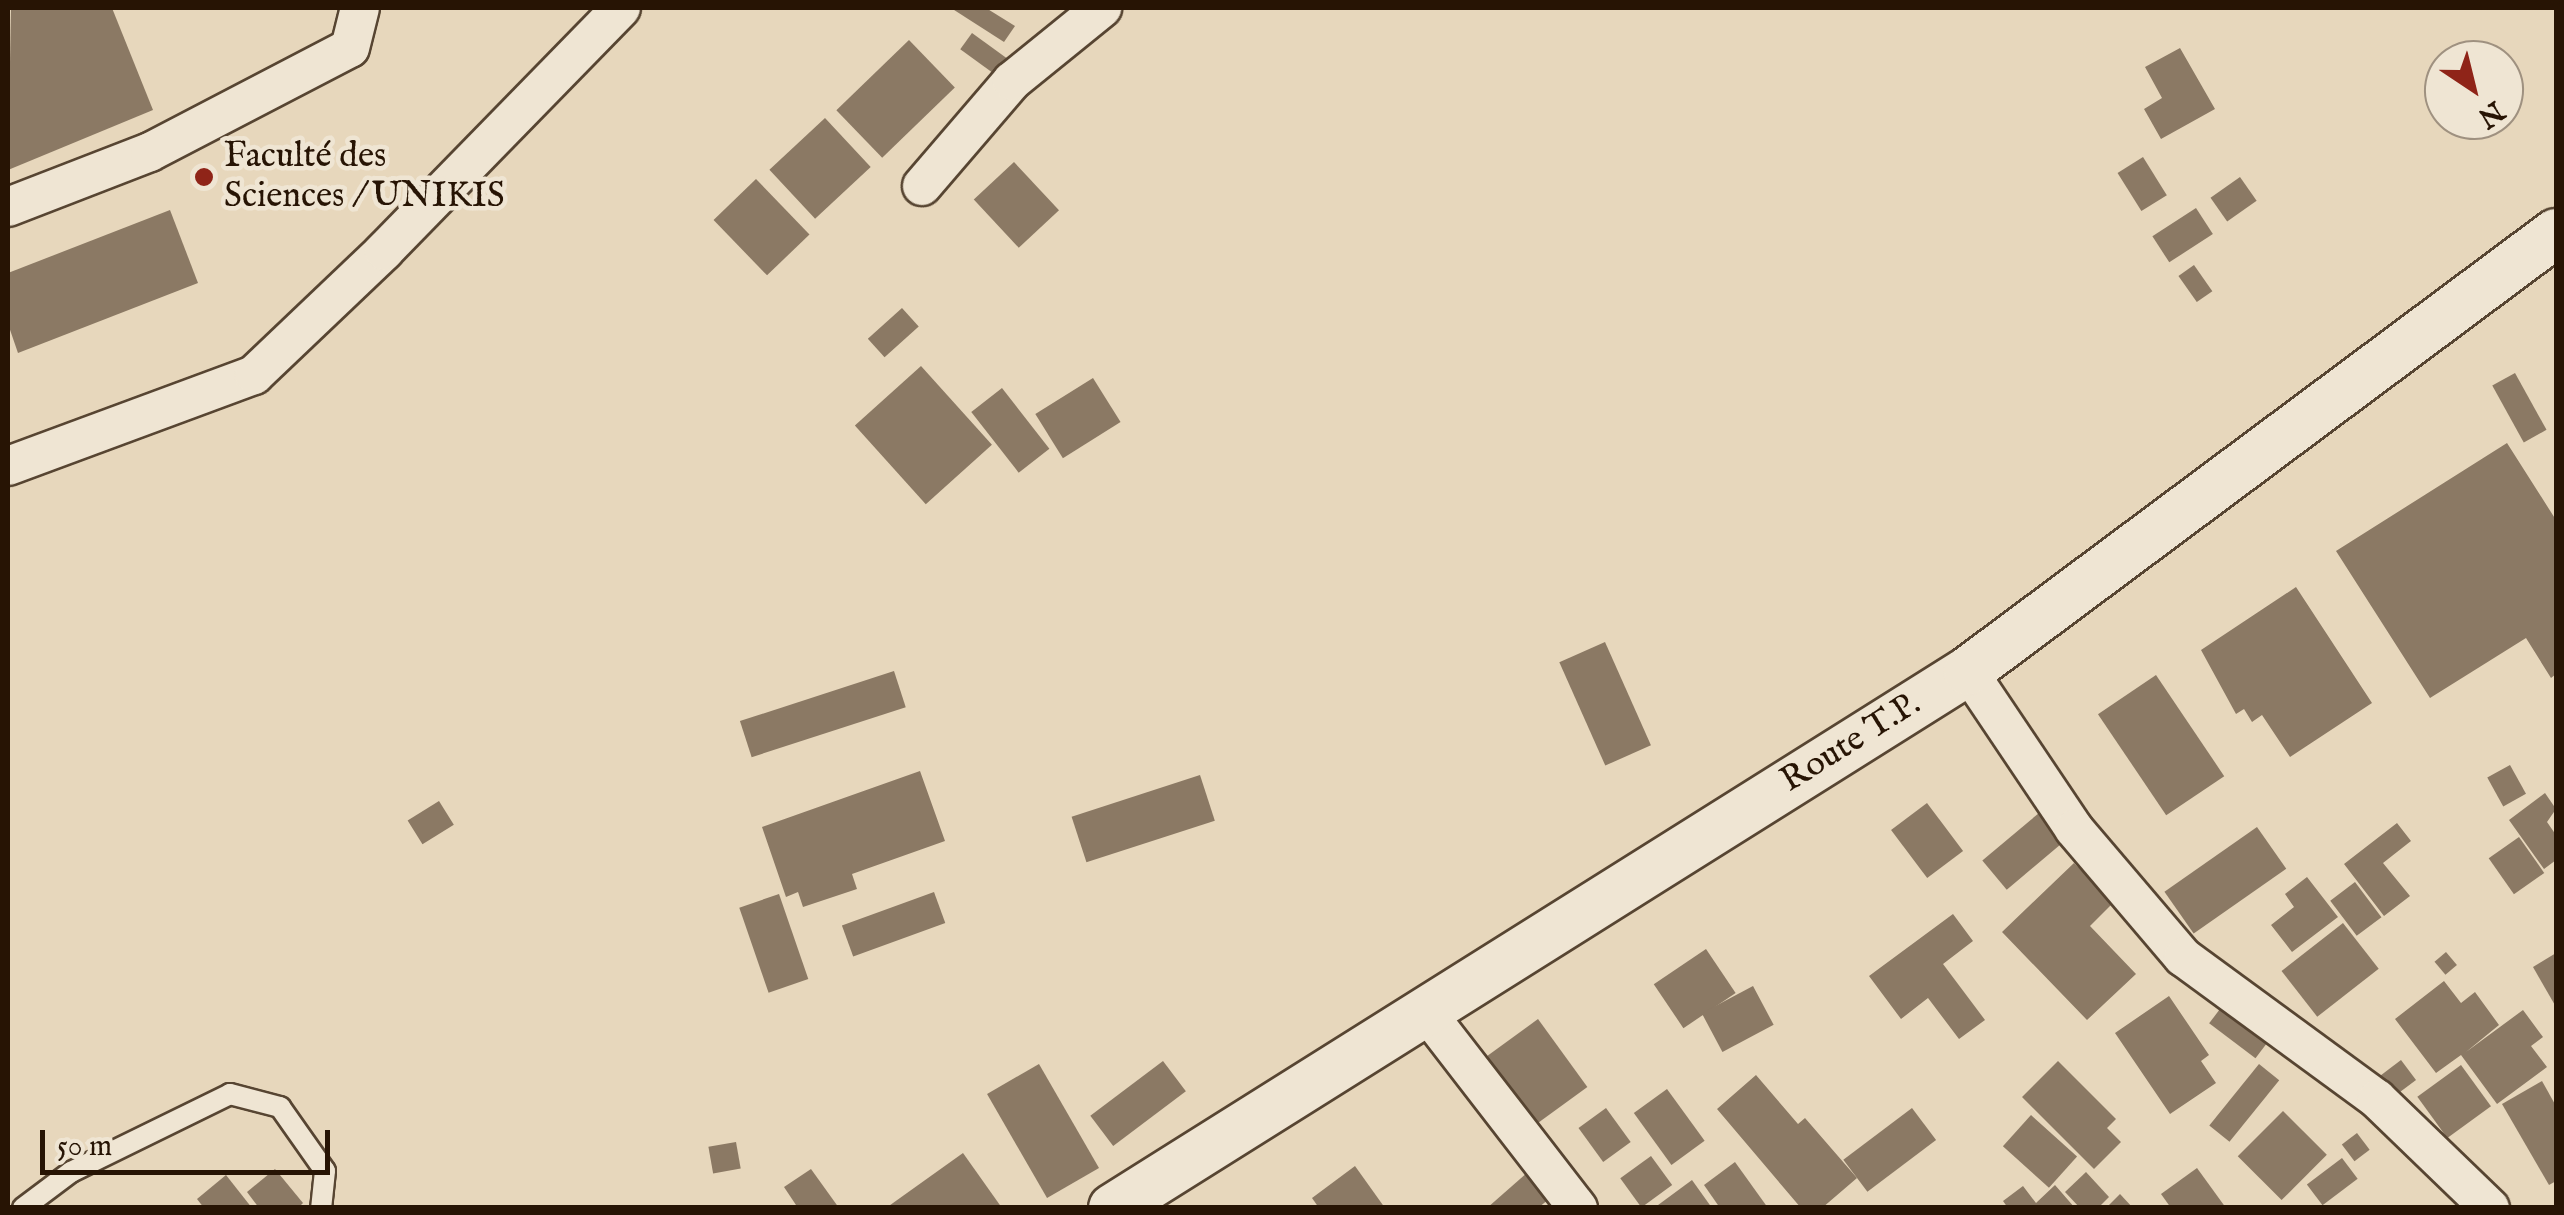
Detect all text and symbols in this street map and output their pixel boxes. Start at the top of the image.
north arrow [2424,40,2524,140]
text: N [2470,92,2510,135]
place label: Faculté des Sciences / UNIKIS [224,136,505,218]
marker: Faculté des Sciences / UNIKIS [193,166,215,188]
street label: Route T.P. [1773,684,1929,802]
scale bar [45,1110,335,1172]
text: 50 m [57,1128,112,1166]

